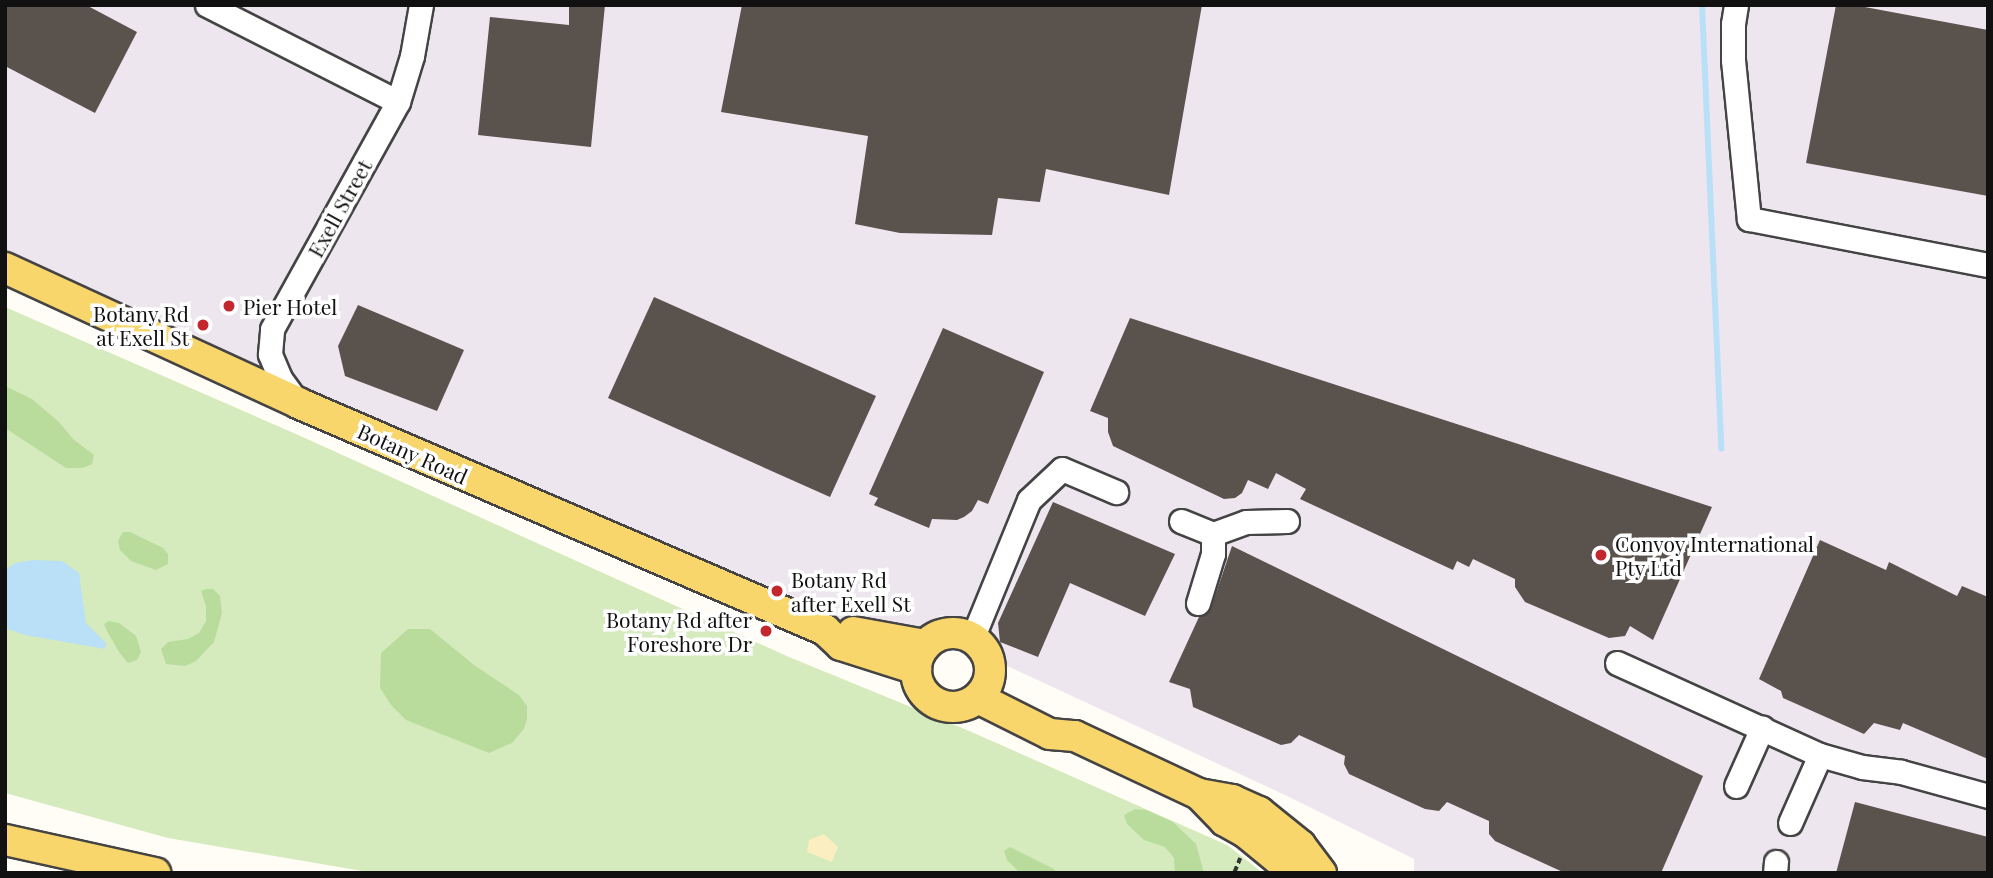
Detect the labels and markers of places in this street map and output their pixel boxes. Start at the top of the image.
place label: Pier Hotel [243,293,338,319]
marker: Pier Hotel [221,298,237,314]
place label: Botany Rd at Exell St [93,300,189,350]
marker: Botany Rd at Exell St [195,317,211,333]
place label: Convoy International Pty Ltd [1615,530,1815,580]
marker: Convoy International Pty Ltd [1593,547,1609,563]
place label: Botany Rd after Exell St [791,566,911,616]
marker: Botany Rd after Exell St [769,583,785,599]
place label: Botany Rd after Foreshore Dr [605,606,752,656]
marker: Botany Rd after Foreshore Dr [758,623,774,639]

